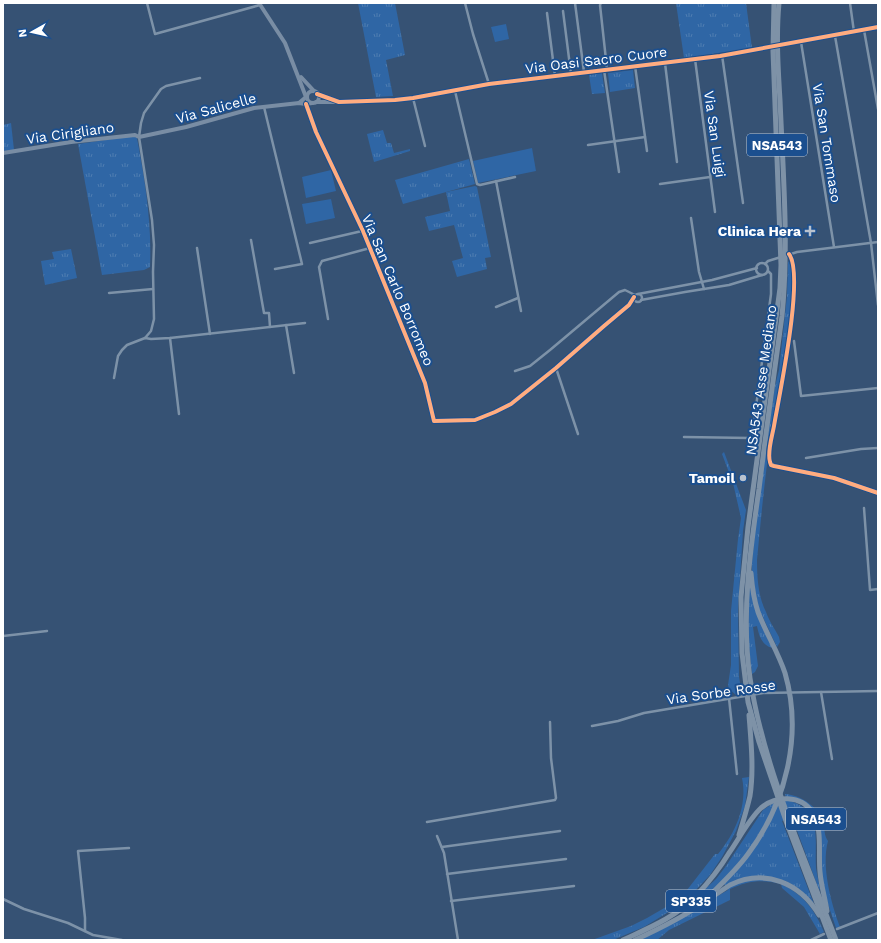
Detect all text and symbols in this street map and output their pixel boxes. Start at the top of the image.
north arrow [12,12,52,52]
text: N [16,28,30,38]
street label: Via Oasi Sacro Cuore [524,43,668,77]
street label: Via San Tommaso [810,82,844,204]
street label: Via Salicelle [174,90,258,126]
street label: Via San Luigi [701,90,729,178]
street label: Via Cirigliano [25,119,115,147]
road number: NSA543 [747,134,807,156]
street label: Via San Carlo Borromeo [359,212,437,368]
place label: Clinica Hera [718,223,802,239]
marker: Clinica Hera [804,225,816,237]
street label: NSA543 Asse Mediano [743,304,779,456]
place label: Tamoil [689,470,735,486]
marker: Tamoil [738,473,748,483]
street label: Via Sorbe Rosse [665,676,777,708]
road number: NSA543 [786,808,846,830]
road number: SP335 [666,890,716,912]

